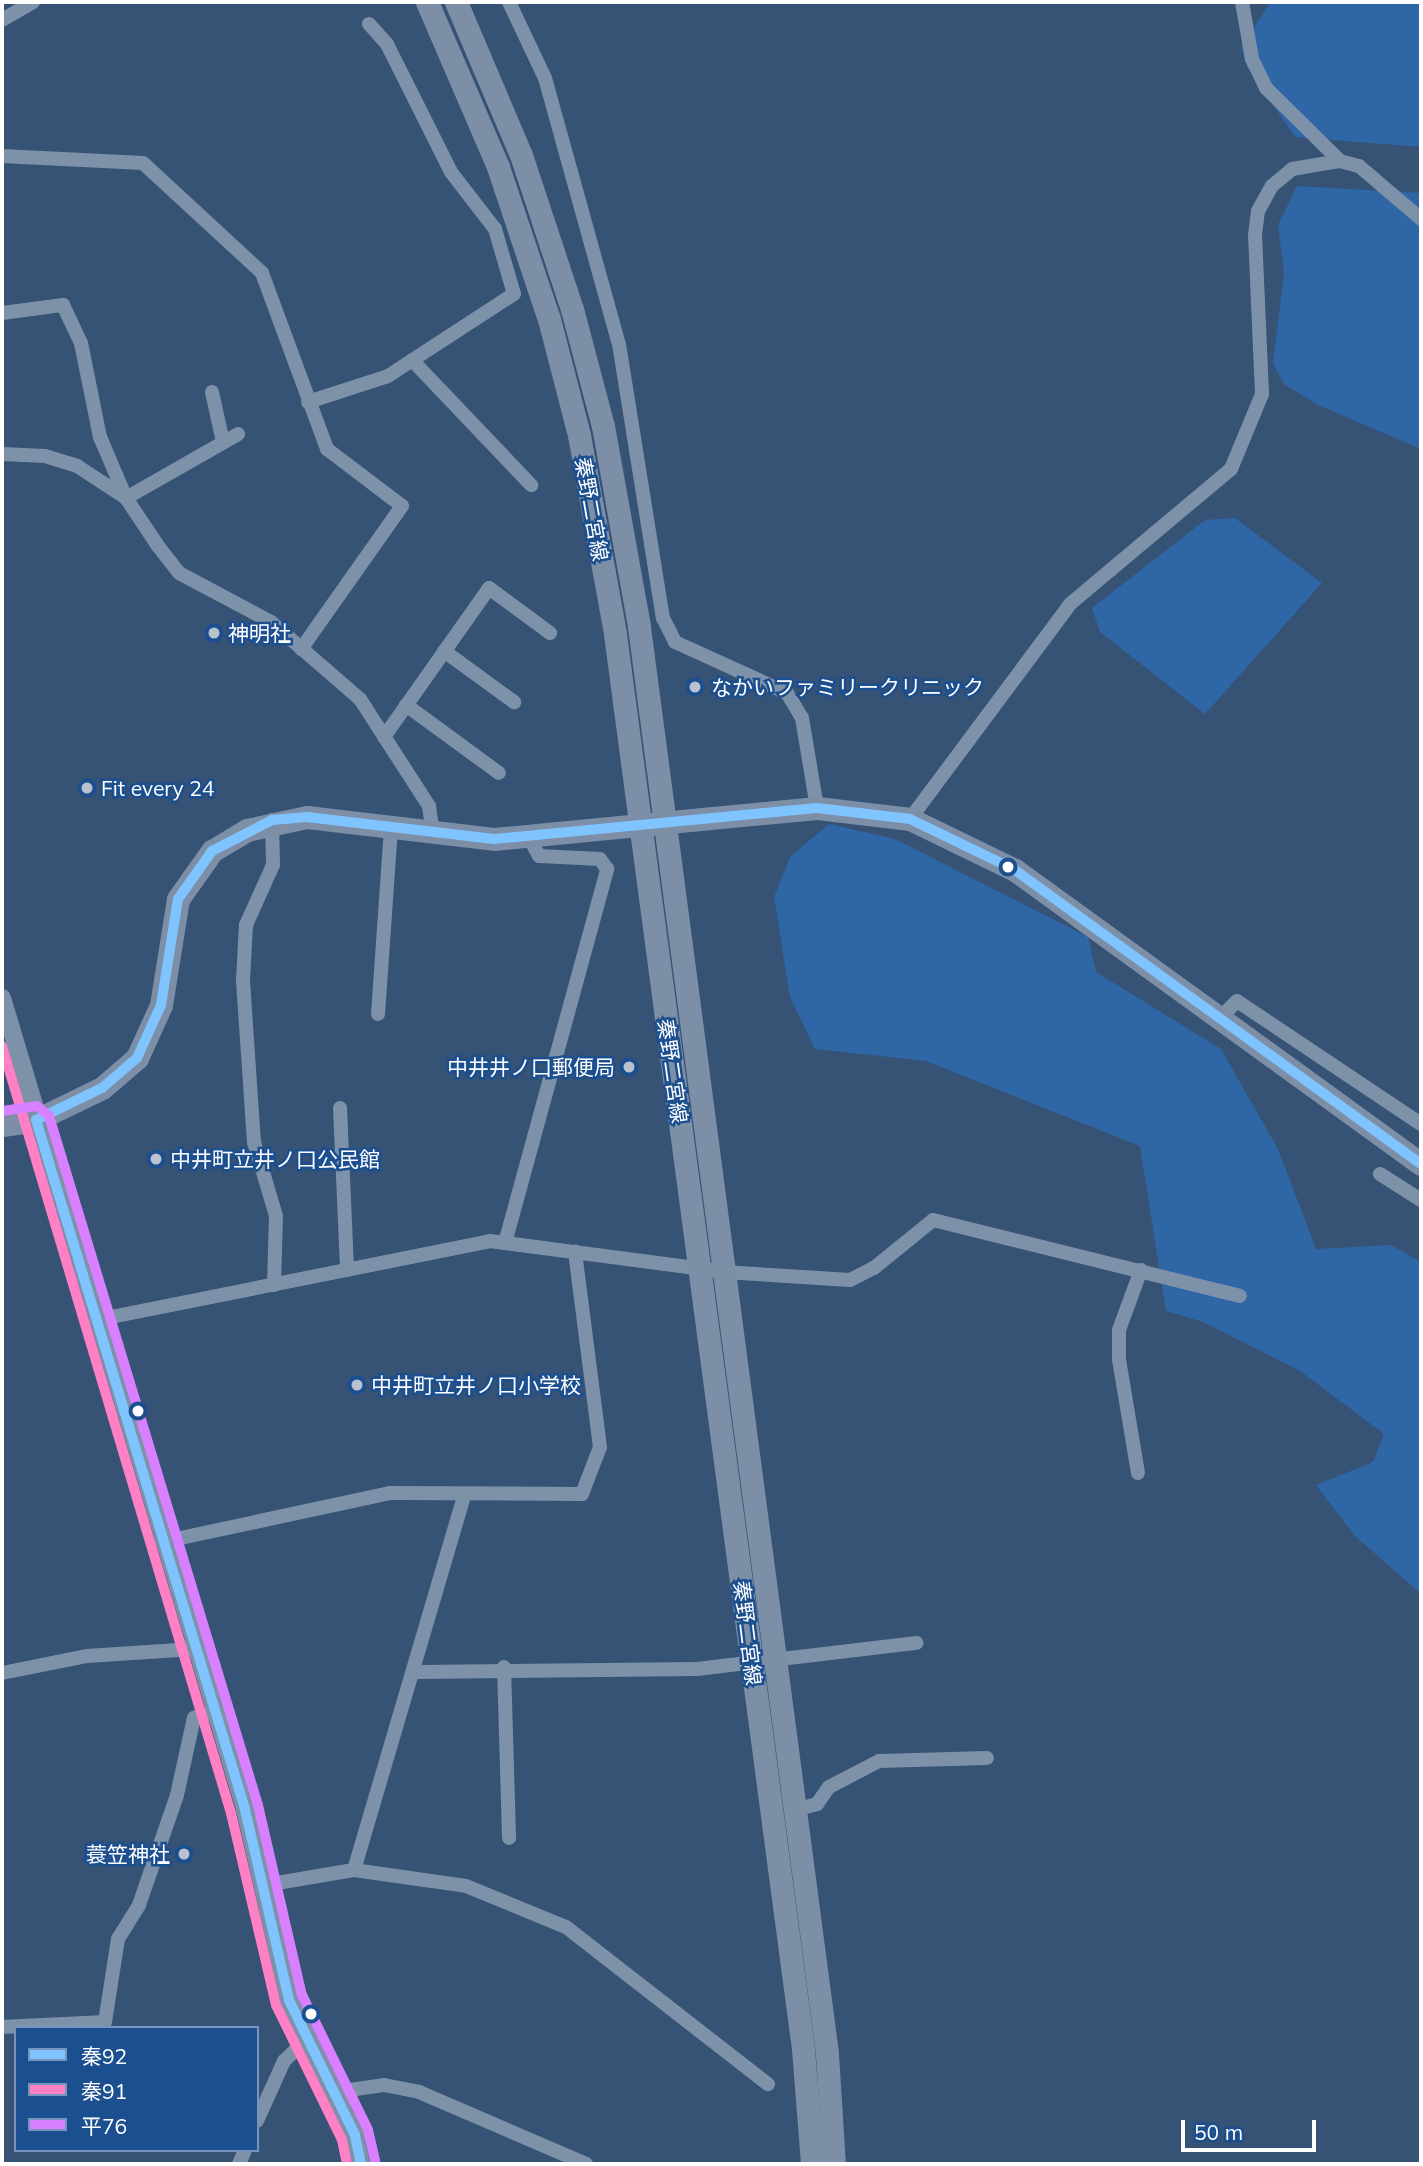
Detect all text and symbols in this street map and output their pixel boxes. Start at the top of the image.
street label: 秦野二宮線 [570,455,614,563]
place label: 神明社 [228,620,291,646]
marker: 神明社 [206,625,222,641]
place label: なかいファミリークリニック [711,674,984,700]
marker: なかいファミリークリニック [685,677,705,697]
place label: Fit every 24 [101,775,214,801]
marker: Fit every 24 [79,780,95,796]
unlabelled marker [1001,860,1015,874]
street label: 秦野二宮線 [653,1017,693,1125]
place label: 中井井ノ口郵便局 [447,1054,615,1080]
marker: 中井井ノ口郵便局 [621,1059,637,1075]
place label: 中井町立井ノ口公民館 [170,1146,380,1172]
marker: 中井町立井ノ口公民館 [148,1151,164,1167]
place label: 中井町立井ノ口小学校 [371,1372,581,1398]
marker: 中井町立井ノ口小学校 [349,1377,365,1393]
unlabelled marker [131,1404,145,1418]
street label: 秦野二宮線 [729,1579,767,1687]
place label: 蓑笠神社 [86,1841,170,1867]
marker: 蓑笠神社 [176,1846,192,1862]
unlabelled marker [304,2007,318,2021]
legend [14,2026,259,2152]
text: 秦92 [81,2043,127,2069]
text: 秦91 [81,2078,127,2104]
scale bar [1185,2106,1320,2150]
text: 平76 [81,2113,127,2139]
text: 50 m [1194,2119,1243,2145]

